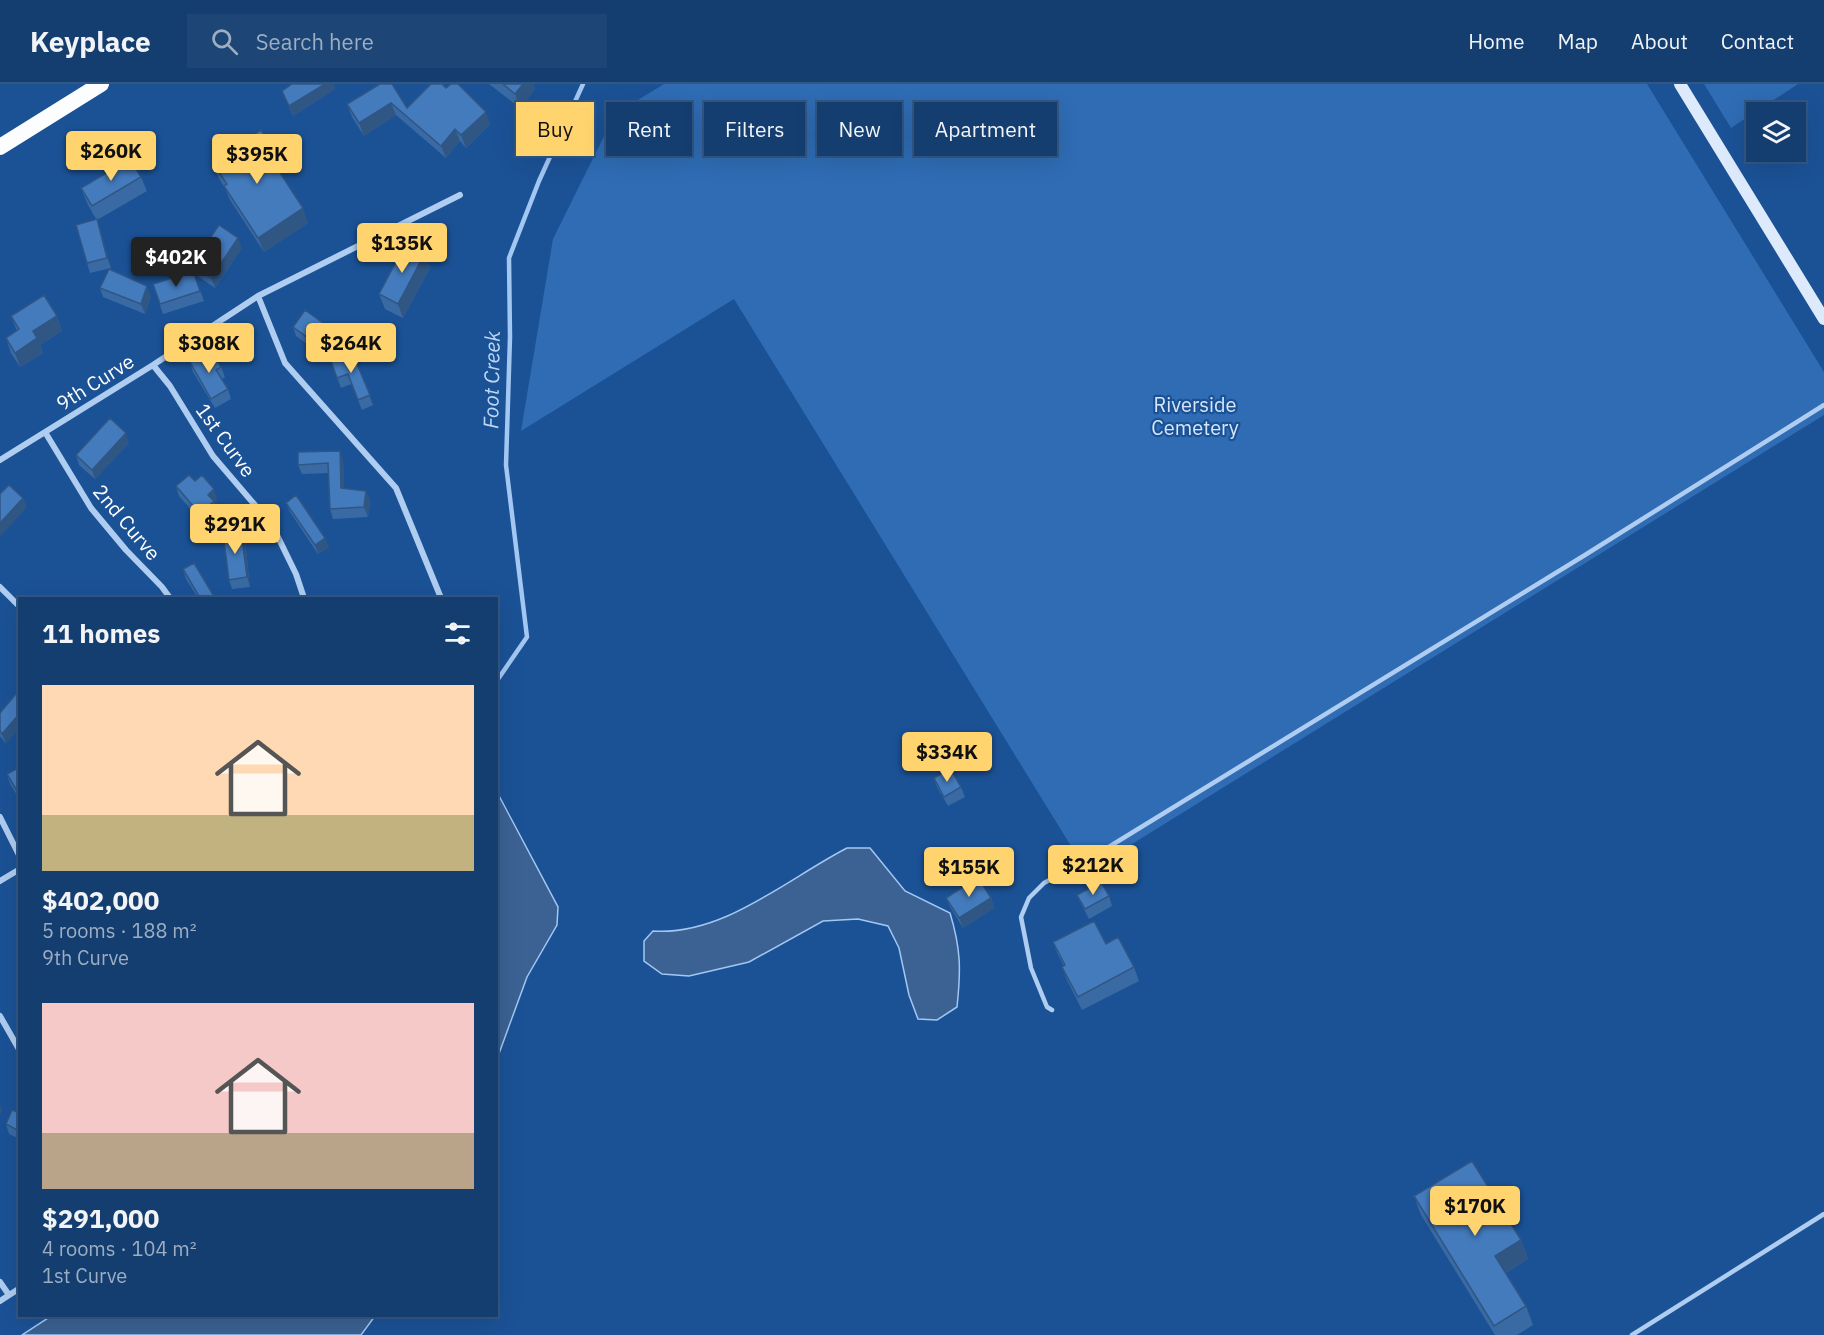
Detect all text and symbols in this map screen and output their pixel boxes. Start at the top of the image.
search box [187,14,607,68]
text: Keyplace [30,23,151,60]
icon: search [208,25,241,58]
text: Search here [256,27,374,56]
text: Home [1468,27,1525,55]
text: Map [1558,27,1598,55]
text: About [1631,27,1688,55]
text: Contact [1721,27,1794,55]
chip: Buy [516,102,594,156]
chip: Rent [606,102,692,156]
chip: Filters [704,102,805,156]
chip: New [817,102,902,156]
chip: Apartment [914,102,1057,156]
map controls [1746,102,1806,162]
button: layers [1746,102,1806,162]
pin: $260K [69,131,153,182]
pin: $395K [215,134,299,185]
text: $260K [80,137,142,164]
text: $395K [226,140,288,167]
pin: $135K [360,223,444,274]
text: $135K [371,229,433,256]
pin: $402K [134,237,218,288]
text: $402K [145,243,207,270]
pin: $308K [167,323,251,374]
pin: $264K [309,323,393,374]
text: $308K [178,329,240,356]
text: $264K [320,329,382,356]
water label: Foot Creek [476,330,506,429]
street label: 9th Curve [51,347,139,417]
park label: Riverside Cemetery [1151,391,1239,441]
street label: 1st Curve [190,398,262,482]
street label: 2nd Curve [87,478,167,566]
pin: $291K [193,504,277,555]
text: $291K [204,510,266,537]
text: 11 homes [42,616,160,650]
icon: filters [441,617,474,650]
icon: home [204,724,312,832]
pin: $334K [905,732,989,783]
text: $334K [916,738,978,765]
pin: $212K [1051,845,1135,896]
pin: $155K [927,847,1011,898]
text: $212K [1062,851,1124,878]
text: $155K [938,853,1000,880]
text: $402,000 [42,883,159,917]
text: 5 rooms · 188 m² [42,917,197,944]
text: 9th Curve [42,944,129,971]
icon: home [204,1042,312,1150]
pin: $170K [1433,1186,1517,1237]
text: $170K [1444,1192,1506,1219]
text: $291,000 [42,1201,159,1235]
text: 4 rooms · 104 m² [42,1235,197,1262]
text: 1st Curve [42,1262,127,1289]

